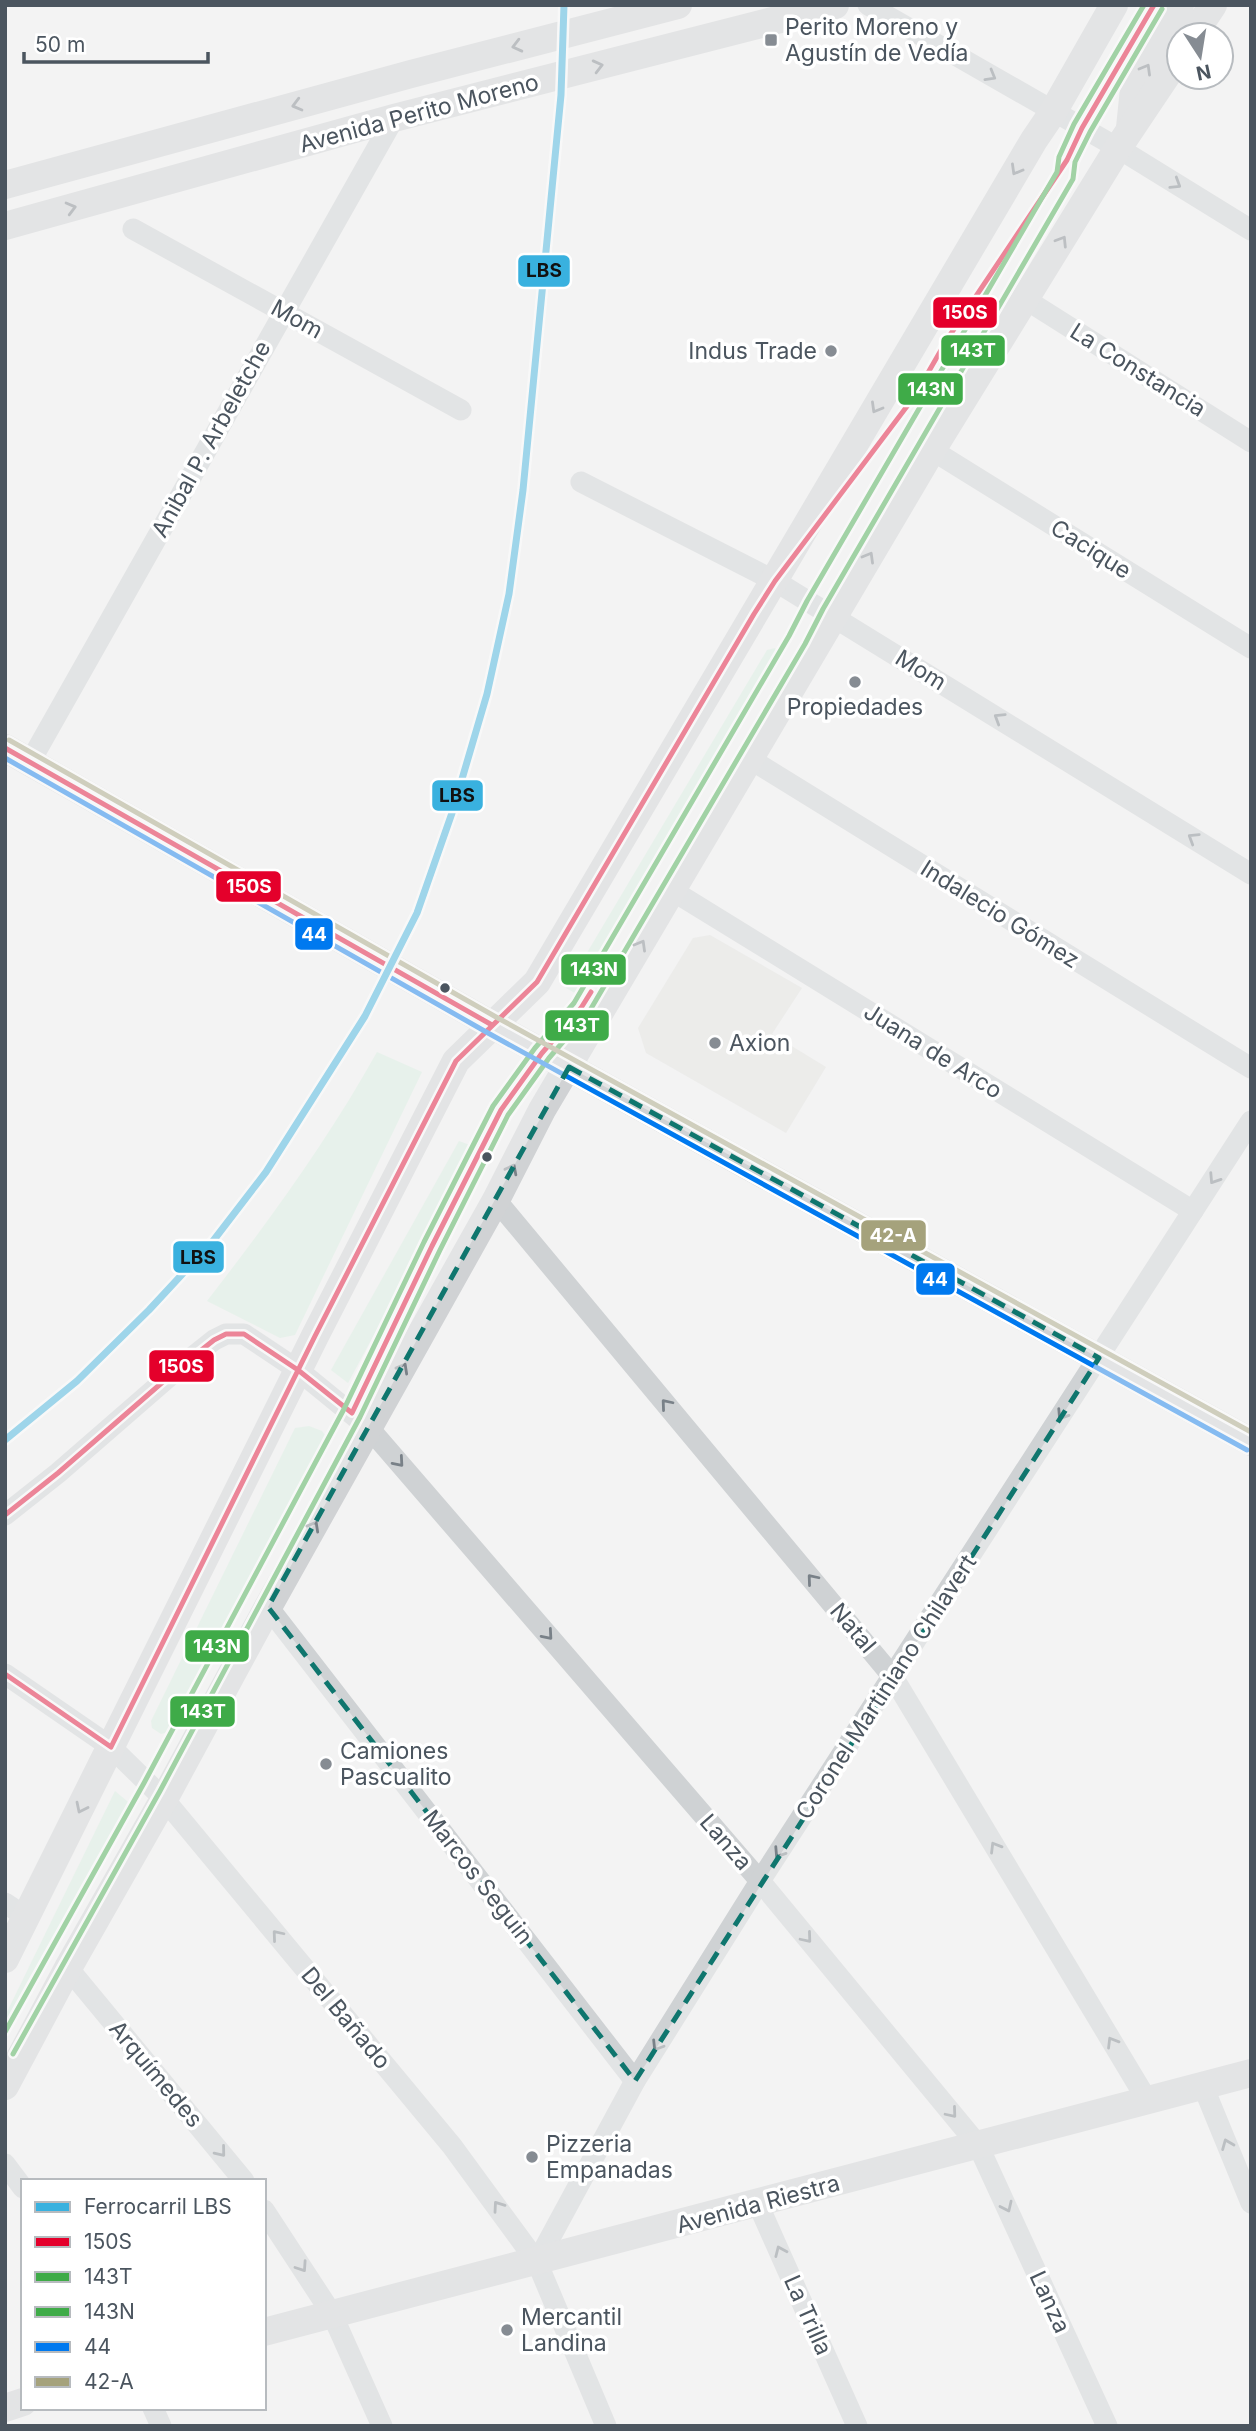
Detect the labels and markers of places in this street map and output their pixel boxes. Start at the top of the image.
place label: Perito Moreno y Agustín de Vedía [785,13,969,67]
marker: Perito Moreno y Agustín de Vedía [763,32,779,48]
place label: Indus Trade [688,337,817,365]
marker: Indus Trade [823,343,839,359]
marker: Propiedades [847,674,863,690]
place label: Propiedades [787,693,923,721]
unlabelled marker [438,981,452,995]
place label: Axion [729,1029,790,1057]
marker: Axion [707,1035,723,1051]
unlabelled marker [480,1150,494,1164]
place label: Camiones Pascualito [340,1737,452,1791]
marker: Camiones Pascualito [318,1756,334,1772]
place label: Pizzeria Empanadas [546,2130,673,2184]
marker: Pizzeria Empanadas [524,2149,540,2165]
place label: Mercantil Landina [521,2303,622,2357]
marker: Mercantil Landina [499,2322,515,2338]

